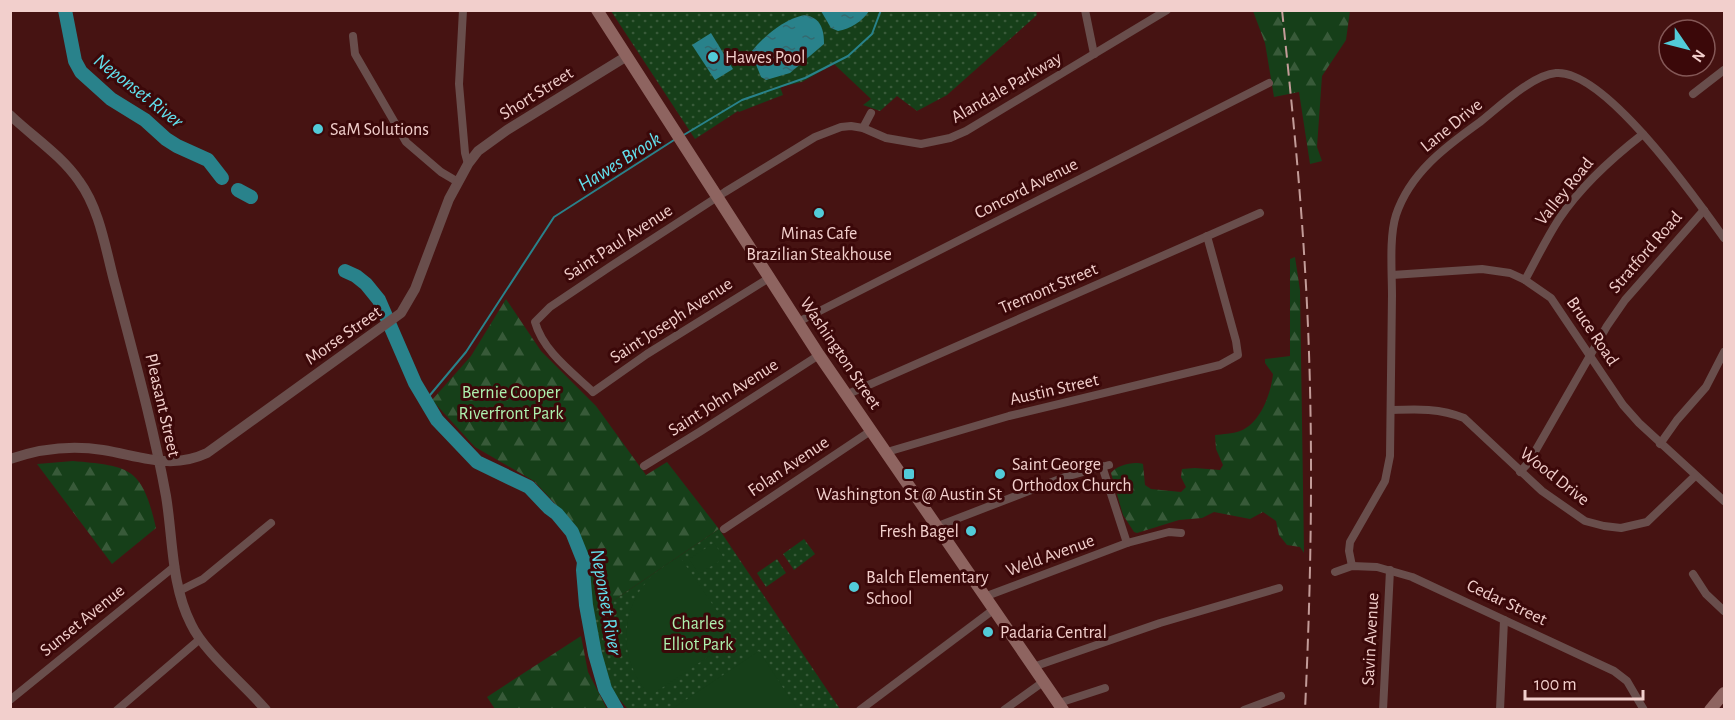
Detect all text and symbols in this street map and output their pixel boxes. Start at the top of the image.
north arrow [1657,18,1717,78]
text: N [1689,47,1708,65]
place label: Hawes Pool [725,49,806,67]
street label: Alandale Parkway [948,49,1065,127]
water label: Neponset River [90,50,187,132]
marker: Hawes Pool [706,50,720,64]
street label: Short Street [496,64,577,124]
street label: Lane Drive [1417,96,1486,156]
place label: SaM Solutions [330,121,429,139]
marker: SaM Solutions [311,122,325,136]
water label: Hawes Brook [575,129,664,195]
street label: Valley Road [1532,154,1597,229]
street label: Concord Avenue [972,155,1081,223]
street label: Saint Paul Avenue [561,201,676,284]
marker: Minas Cafe Brazilian Steakhouse [812,206,826,220]
street label: Stratford Road [1606,208,1686,297]
place label: Minas Cafe Brazilian Steakhouse [746,225,892,264]
street label: Tremont Street [996,260,1101,318]
street label: Saint Joseph Avenue [607,275,736,367]
street label: Washington Street [796,294,884,413]
street label: Bruce Road [1563,294,1622,369]
street label: Morse Street [302,303,385,369]
street label: Pleasant Street [141,352,183,459]
street label: Saint John Avenue [665,356,782,440]
street label: Austin Street [1008,371,1101,409]
park label: Bernie Cooper Riverfront Park [459,384,564,423]
street label: Folan Avenue [745,433,832,500]
street label: Wood Drive [1516,444,1593,509]
place label: Saint George Orthodox Church [1012,456,1132,495]
marker: Washington St @ Austin St [902,467,916,481]
marker: Saint George Orthodox Church [993,467,1007,481]
place label: Washington St @ Austin St [816,486,1002,504]
place label: Fresh Bagel [879,523,959,541]
marker: Fresh Bagel [964,524,978,538]
street label: Weld Avenue [1004,532,1097,580]
water label: Neponset River [587,548,625,657]
place label: Balch Elementary School [866,569,989,608]
street label: Cedar Street [1464,577,1550,629]
marker: Balch Elementary School [847,580,861,594]
street label: Sunset Avenue [37,581,128,660]
street label: Savin Avenue [1360,592,1382,686]
park label: Charles Elliot Park [663,615,734,654]
place label: Padaria Central [1000,624,1107,642]
marker: Padaria Central [981,625,995,639]
scale bar [1525,663,1644,701]
text: 100 m [1534,676,1577,694]

